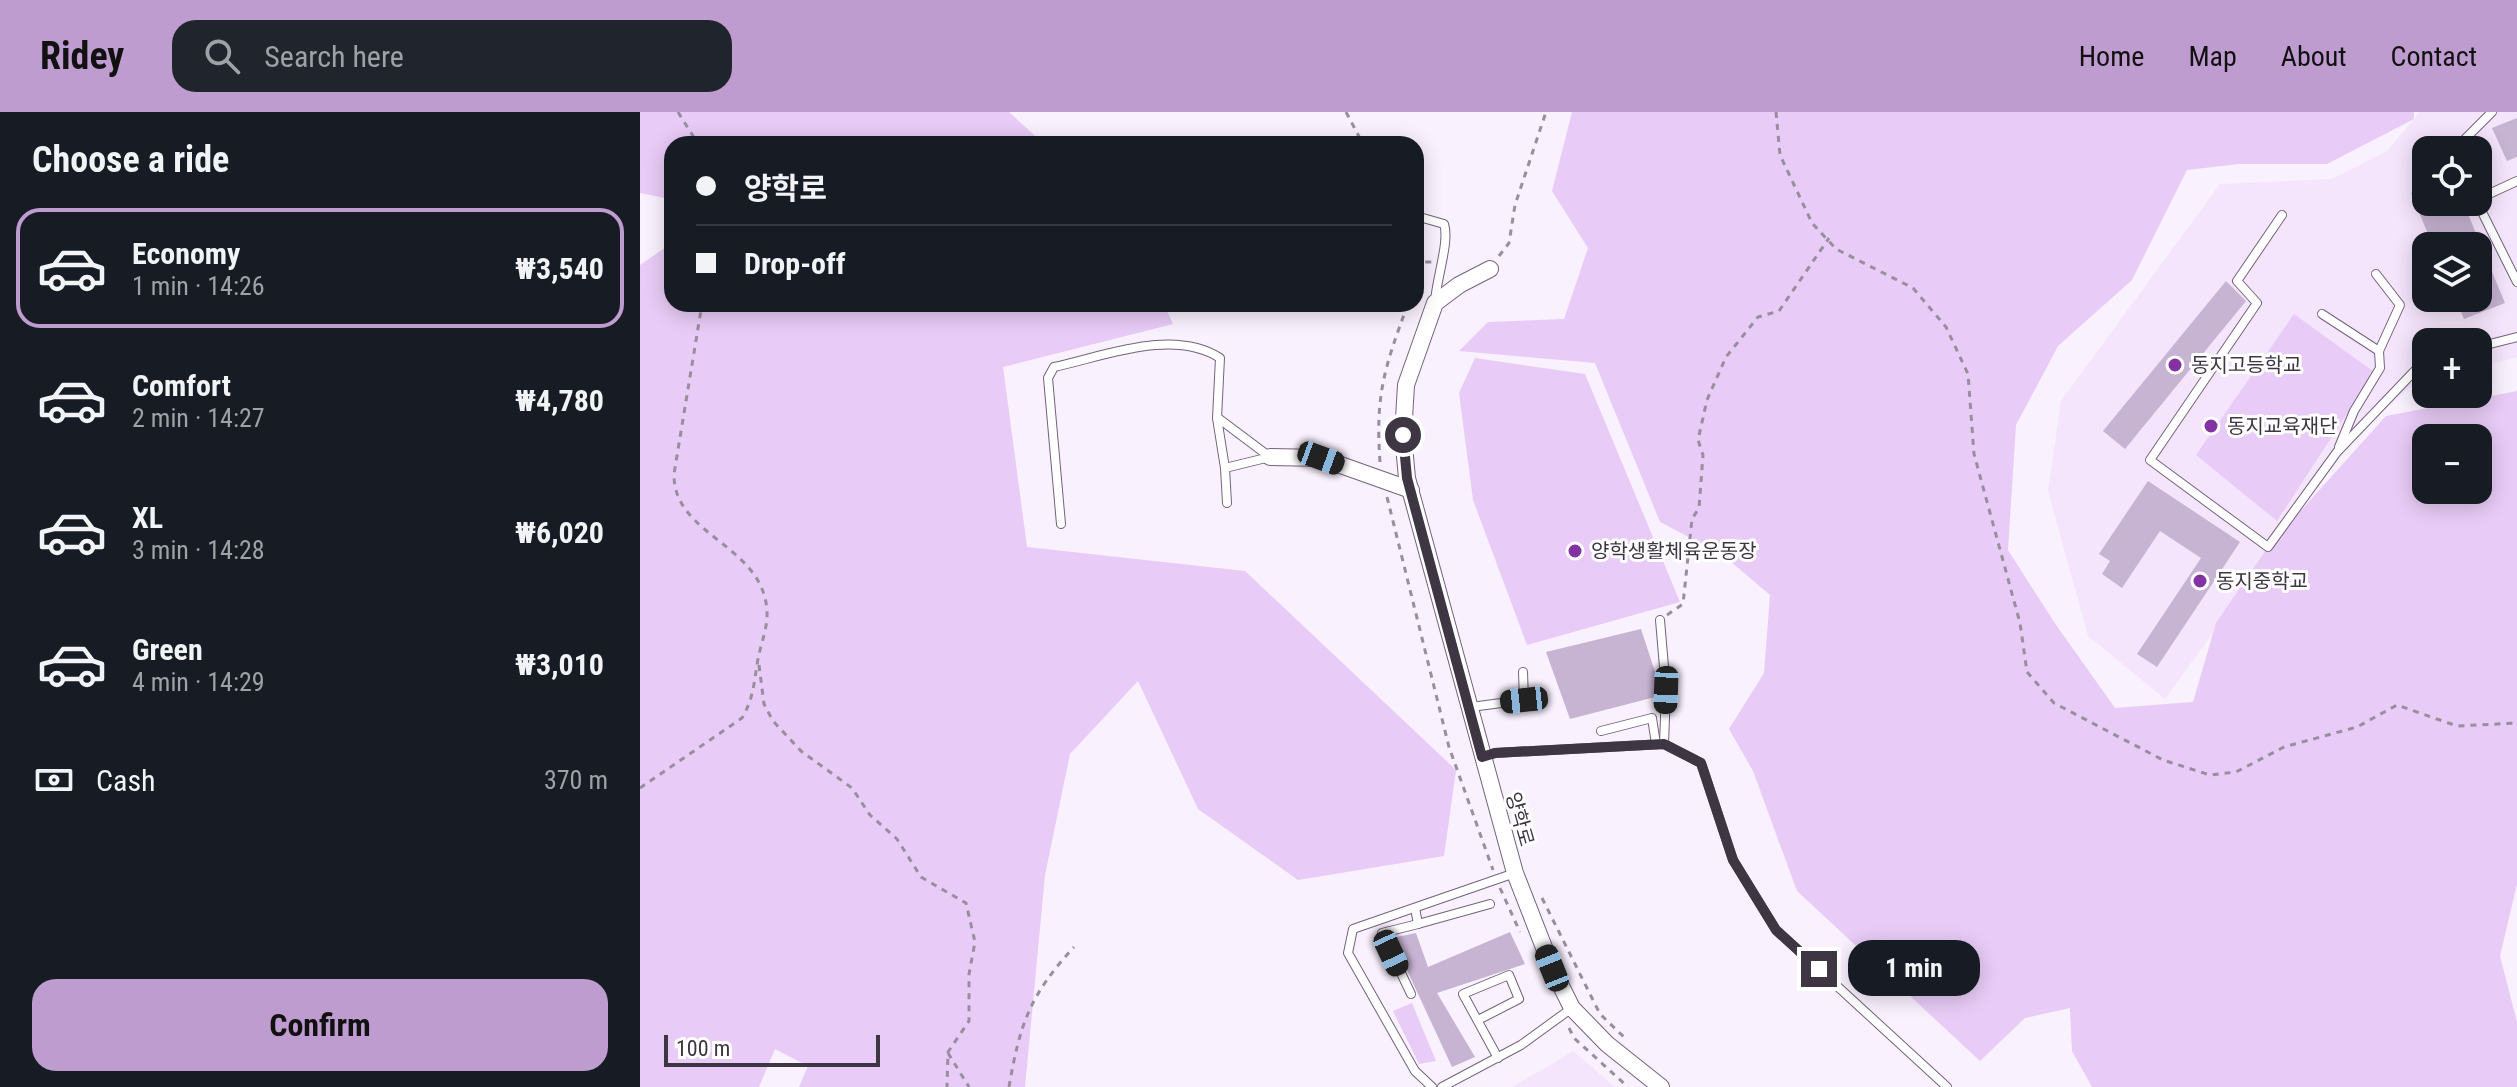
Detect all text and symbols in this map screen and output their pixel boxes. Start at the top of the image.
search box [172,20,732,92]
text: Ridey [40,34,124,78]
icon: search [200,34,244,78]
text: Search here [264,39,404,74]
text: Home [2079,40,2144,73]
text: Map [2188,40,2237,73]
text: About [2281,40,2347,73]
text: Contact [2391,40,2477,73]
map controls [2412,136,2492,504]
button: locate [2412,136,2492,216]
text: Choose a ride [32,139,229,181]
text: 양학로 [744,171,827,206]
icon: car [36,232,108,304]
button: layers [2412,232,2492,312]
text: Economy [132,236,240,271]
text: Drop-off [744,246,846,281]
text: ₩3,540 [515,251,604,286]
text: 1 min · 14:26 [132,271,265,301]
button: + [2412,328,2492,408]
place label: 동지고등학교 [2191,353,2301,377]
marker: 동지고등학교 [2166,356,2184,374]
icon: car [36,364,108,436]
text: Comfort [132,368,231,403]
text: ₩4,780 [515,383,604,418]
text: 2 min · 14:27 [132,403,265,433]
place label: 동지교육재단 [2227,414,2337,438]
route start [1385,417,1421,453]
marker: 동지교육재단 [2202,417,2220,435]
button: − [2412,424,2492,504]
car [1294,439,1348,477]
icon: car [36,496,108,568]
text: XL [132,500,163,535]
text: ₩6,020 [515,515,604,550]
text: 3 min · 14:28 [132,535,265,565]
place label: 양학생활체육운동장 [1591,539,1757,563]
marker: 양학생활체육운동장 [1566,542,1584,560]
place label: 동지중학교 [2216,569,2308,593]
marker: 동지중학교 [2191,572,2209,590]
icon: car [36,628,108,700]
text: Green [132,632,203,667]
text: ₩3,010 [515,647,604,682]
car [1653,666,1679,714]
text: 4 min · 14:29 [132,667,265,697]
car [1499,686,1549,714]
icon: cash [32,758,76,802]
text: Cash [96,763,156,798]
text: 370 m [544,765,608,795]
street label: 양학로 [1501,789,1539,849]
car [1370,926,1412,980]
car [1532,941,1572,995]
callout: 1 min [1847,941,1979,997]
route end [1801,951,1837,987]
text: 1 min [1885,953,1943,983]
button: Confirm [32,979,608,1071]
scale bar [664,1031,880,1067]
text: 100 m [676,1036,730,1061]

